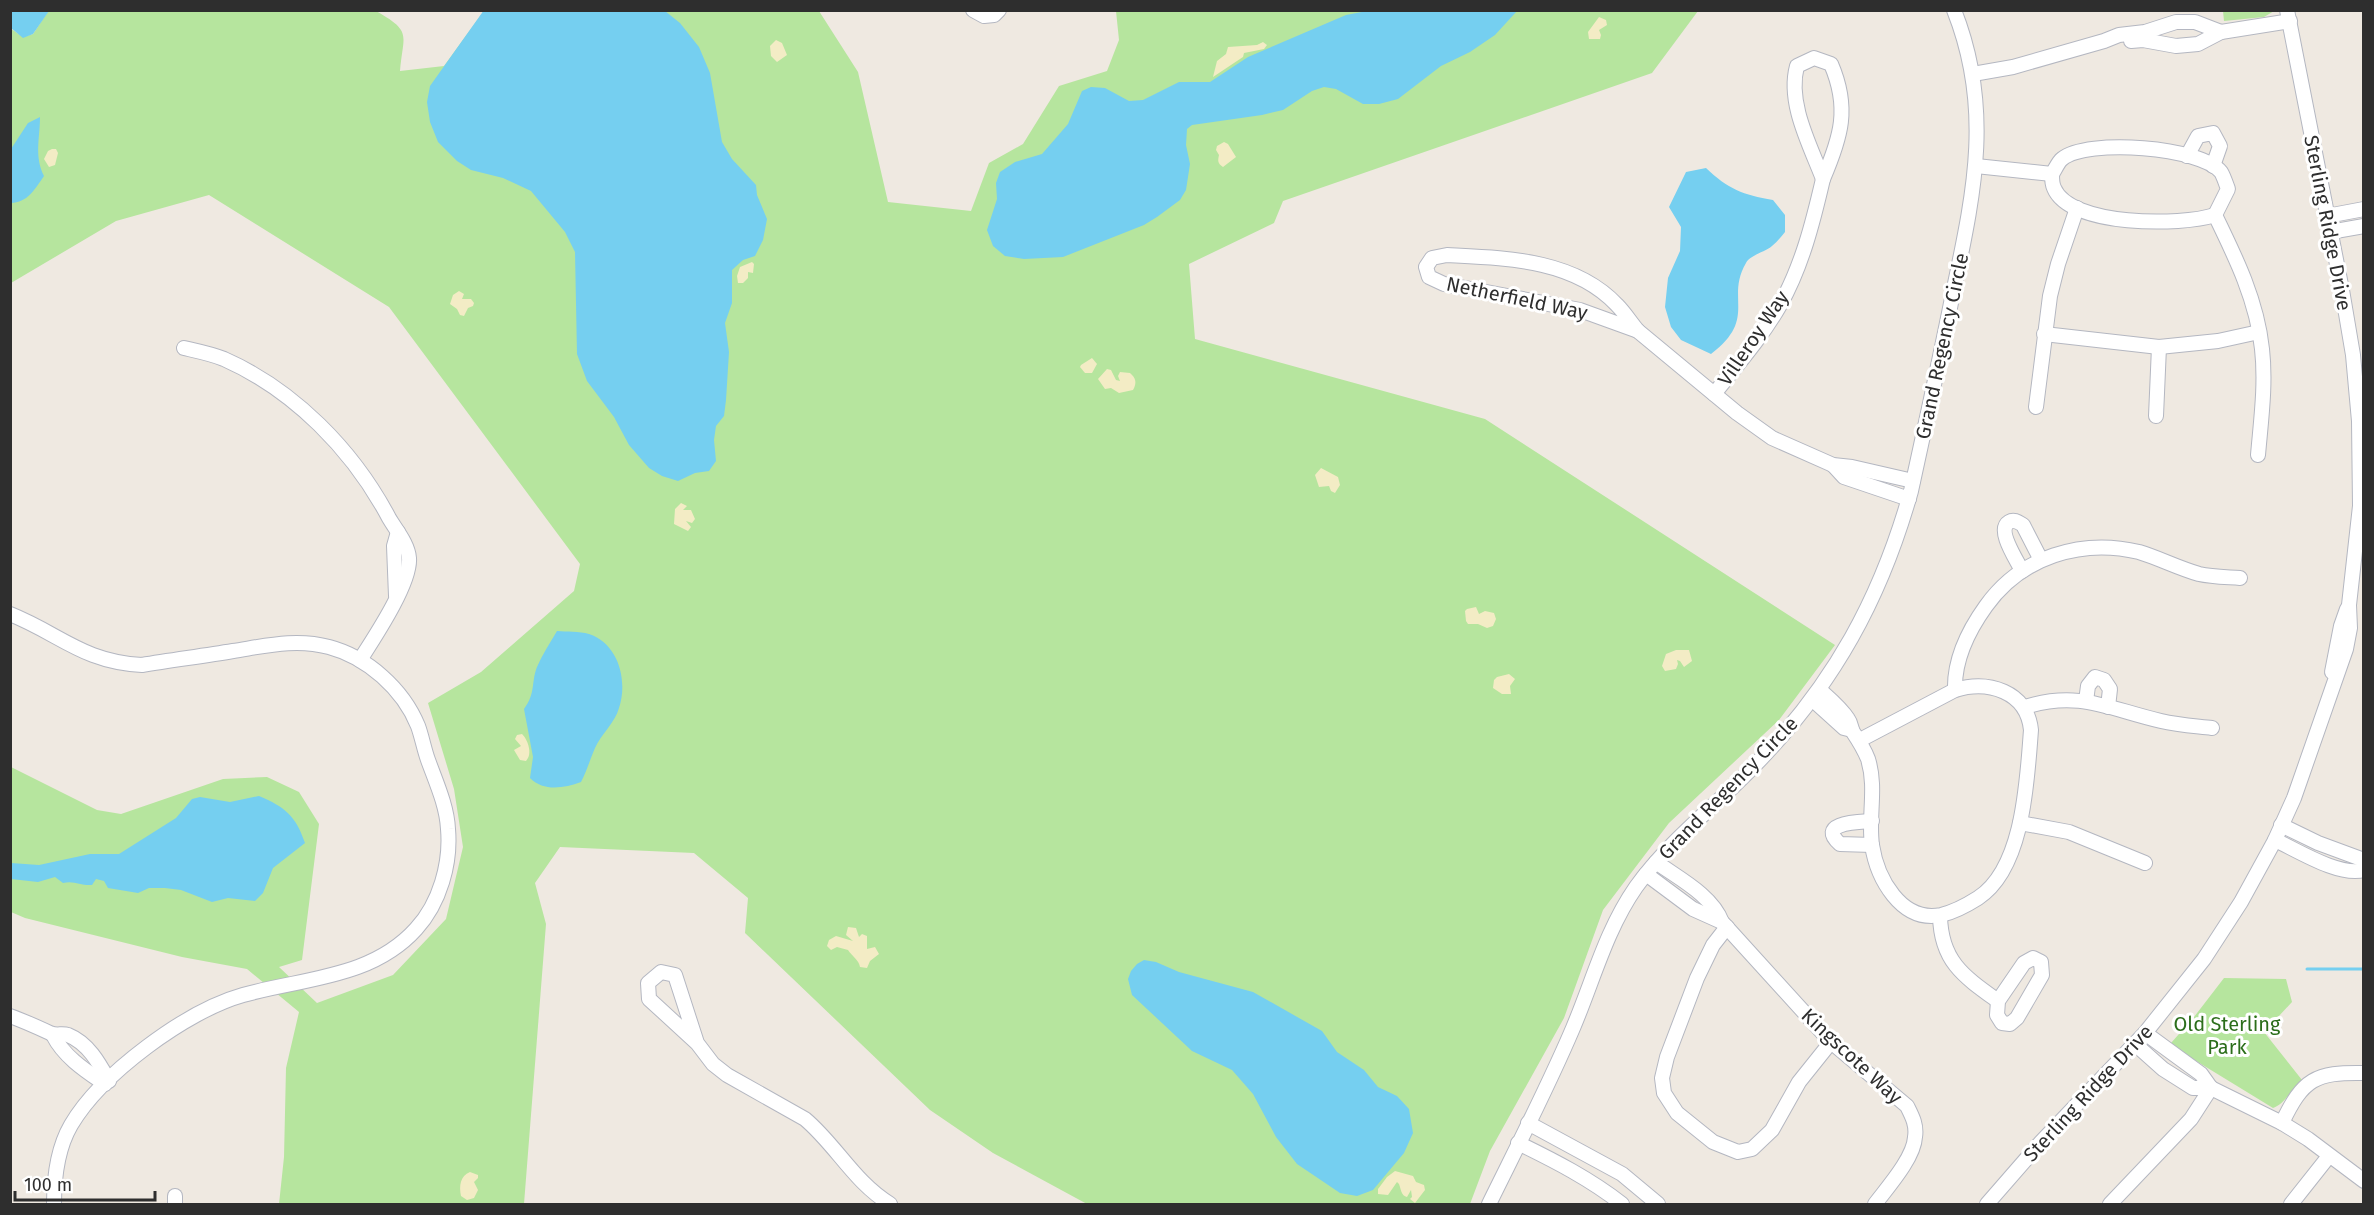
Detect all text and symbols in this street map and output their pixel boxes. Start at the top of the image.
street label: Sterling Ridge Drive [2299,133,2357,313]
street label: Grand Regency Circle [1911,251,1973,441]
street label: Netherfield Way [1444,271,1590,325]
street label: Villeroy Way [1712,286,1794,390]
street label: Grand Regency Circle [1653,711,1803,865]
street label: Kingscote Way [1797,1003,1907,1109]
park label: Old Sterling Park [2174,1012,2281,1059]
street label: Sterling Ridge Drive [2018,1020,2158,1166]
scale bar [15,1164,154,1202]
text: 100 m [24,1174,72,1196]

